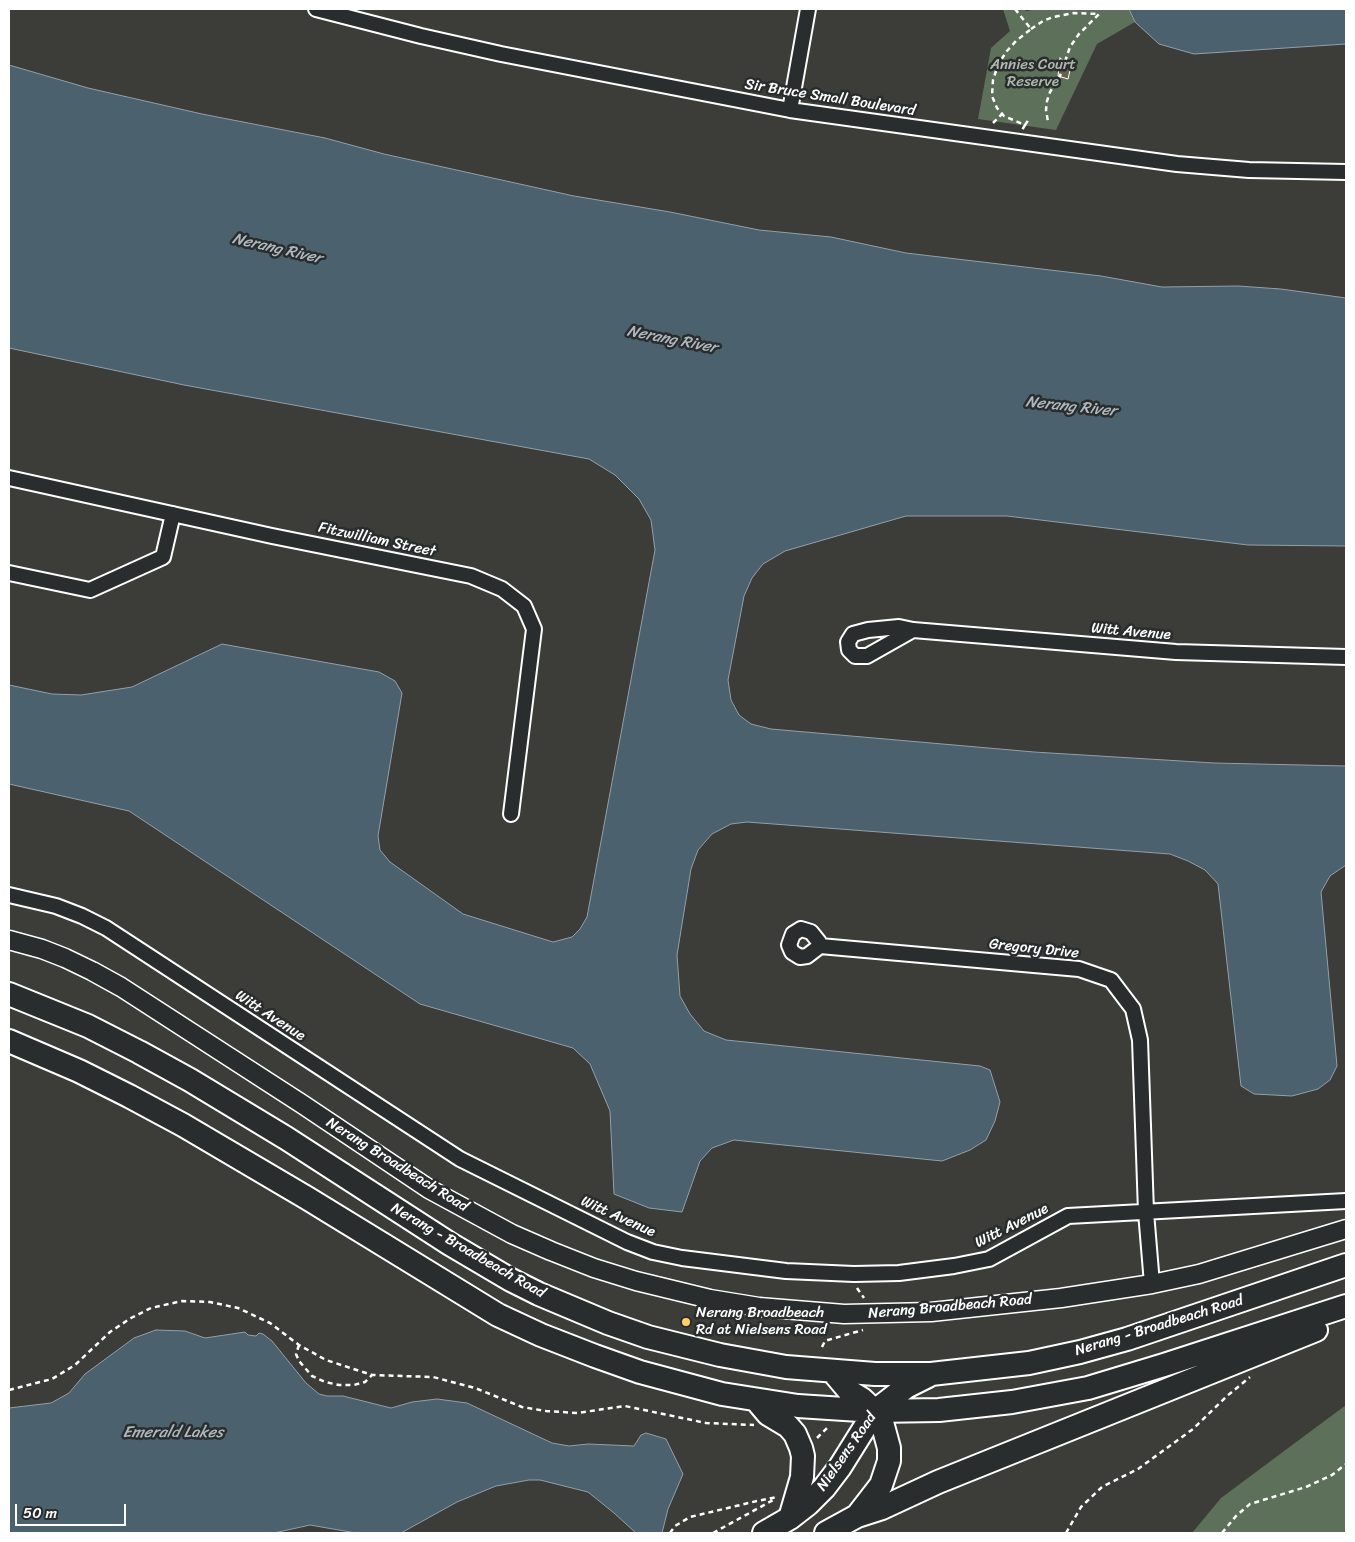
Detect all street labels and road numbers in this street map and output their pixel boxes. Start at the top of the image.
street label: Sir Bruce Small Boulevard [743,76,917,120]
street label: Fitzwilliam Street [317,519,437,561]
street label: Witt Avenue [1090,620,1172,644]
street label: Gregory Drive [988,935,1080,963]
street label: Witt Avenue [232,987,308,1045]
street label: Nerang Broadbeach Road [323,1114,471,1216]
street label: Witt Avenue [578,1193,658,1241]
street label: Nerang - Broadbeach Road [388,1199,548,1303]
street label: Witt Avenue [972,1200,1052,1252]
street label: Nerang Broadbeach Road [867,1291,1033,1323]
street label: Nerang - Broadbeach Road [1073,1292,1245,1360]
street label: Nielsens Road [813,1409,881,1495]

